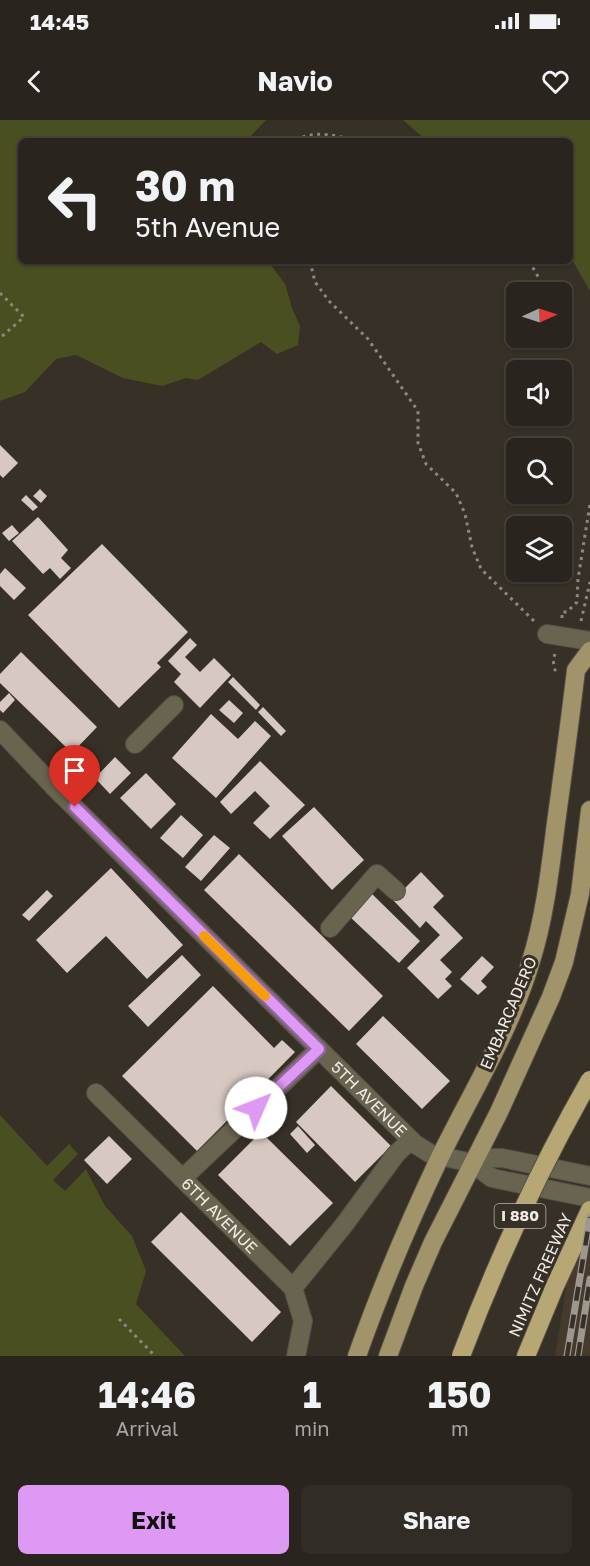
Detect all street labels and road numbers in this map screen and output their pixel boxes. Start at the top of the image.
street label: EMBARCADERO [475,954,541,1072]
street label: 5TH AVENUE [327,1057,411,1141]
street label: 6TH AVENUE [177,1173,262,1257]
road number: I 880 [494,1204,546,1228]
street label: NIMITZ FREEWAY [504,1209,577,1340]

